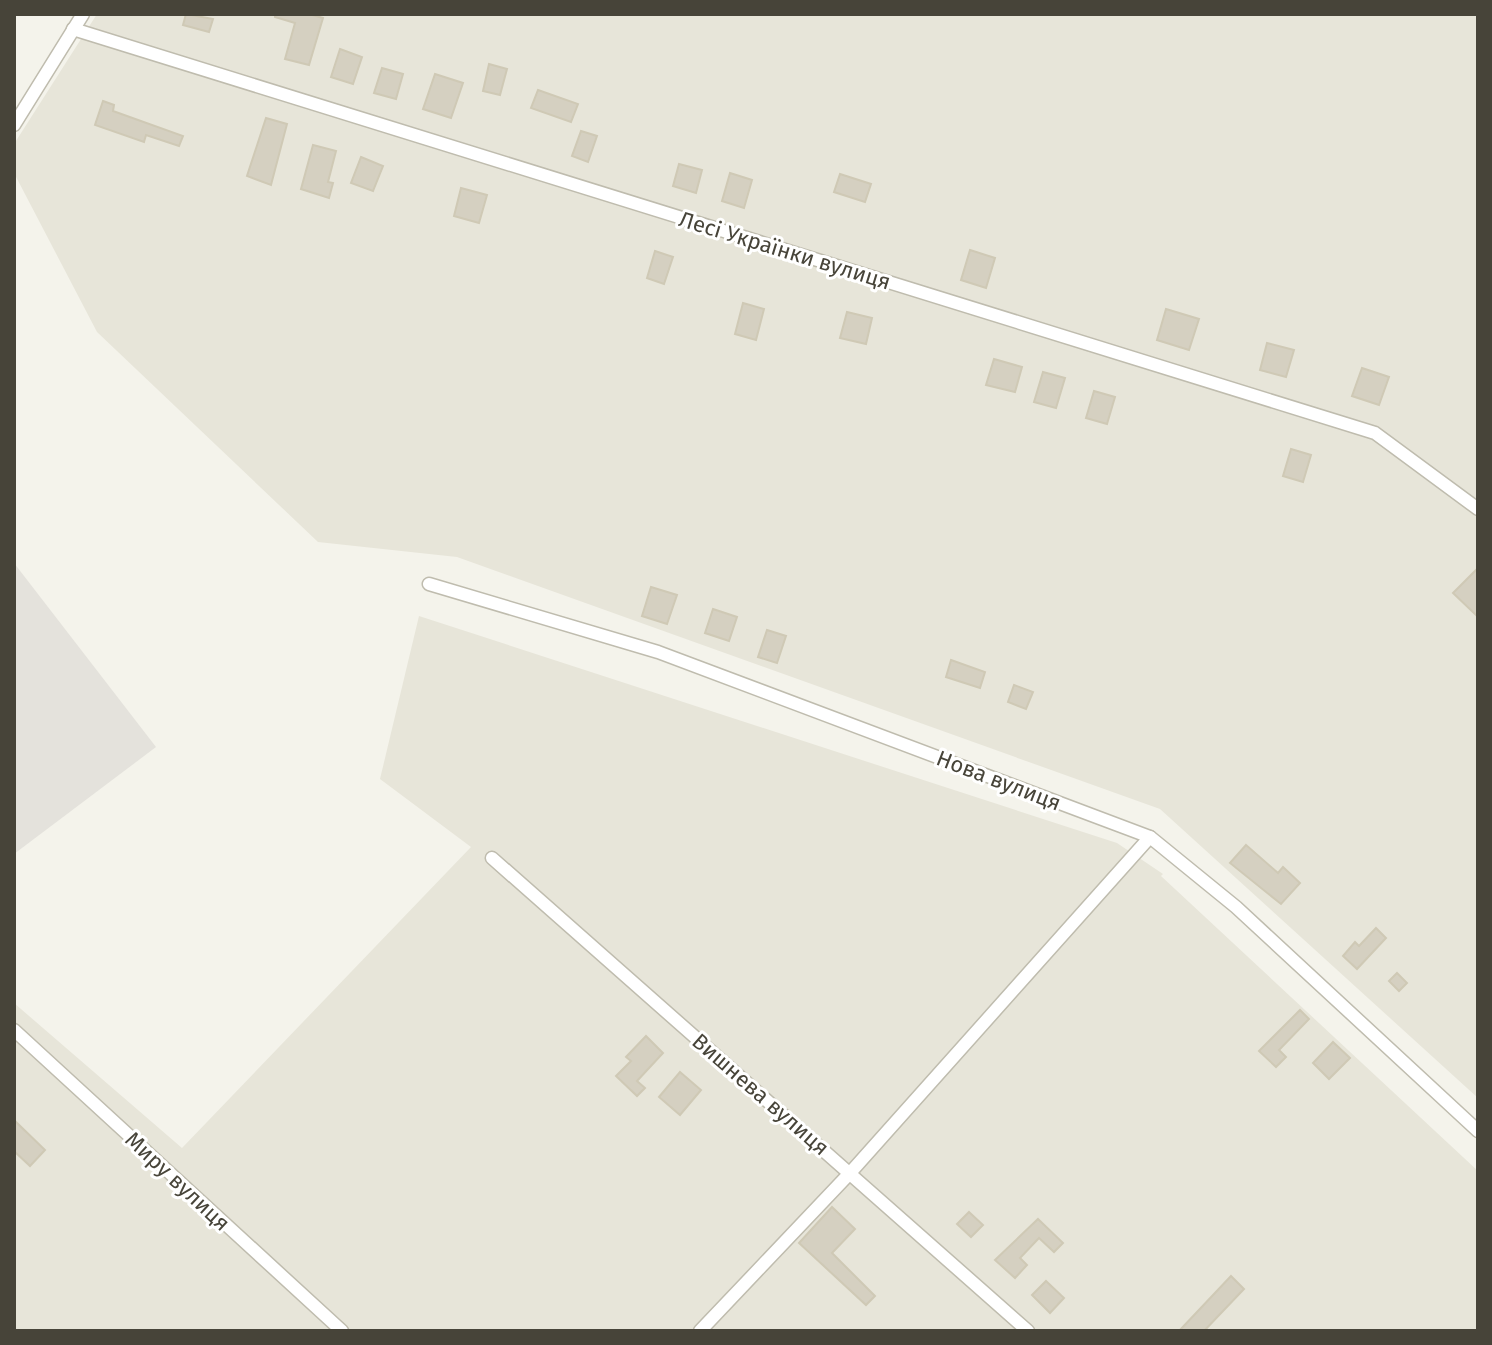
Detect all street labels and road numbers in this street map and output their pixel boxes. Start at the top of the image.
street label: Лесі Українки вулиця [676,205,894,296]
street label: Нова вулиця [933,744,1065,817]
street label: Вишнева вулиця [687,1028,835,1161]
street label: Миру вулиця [120,1126,236,1237]

